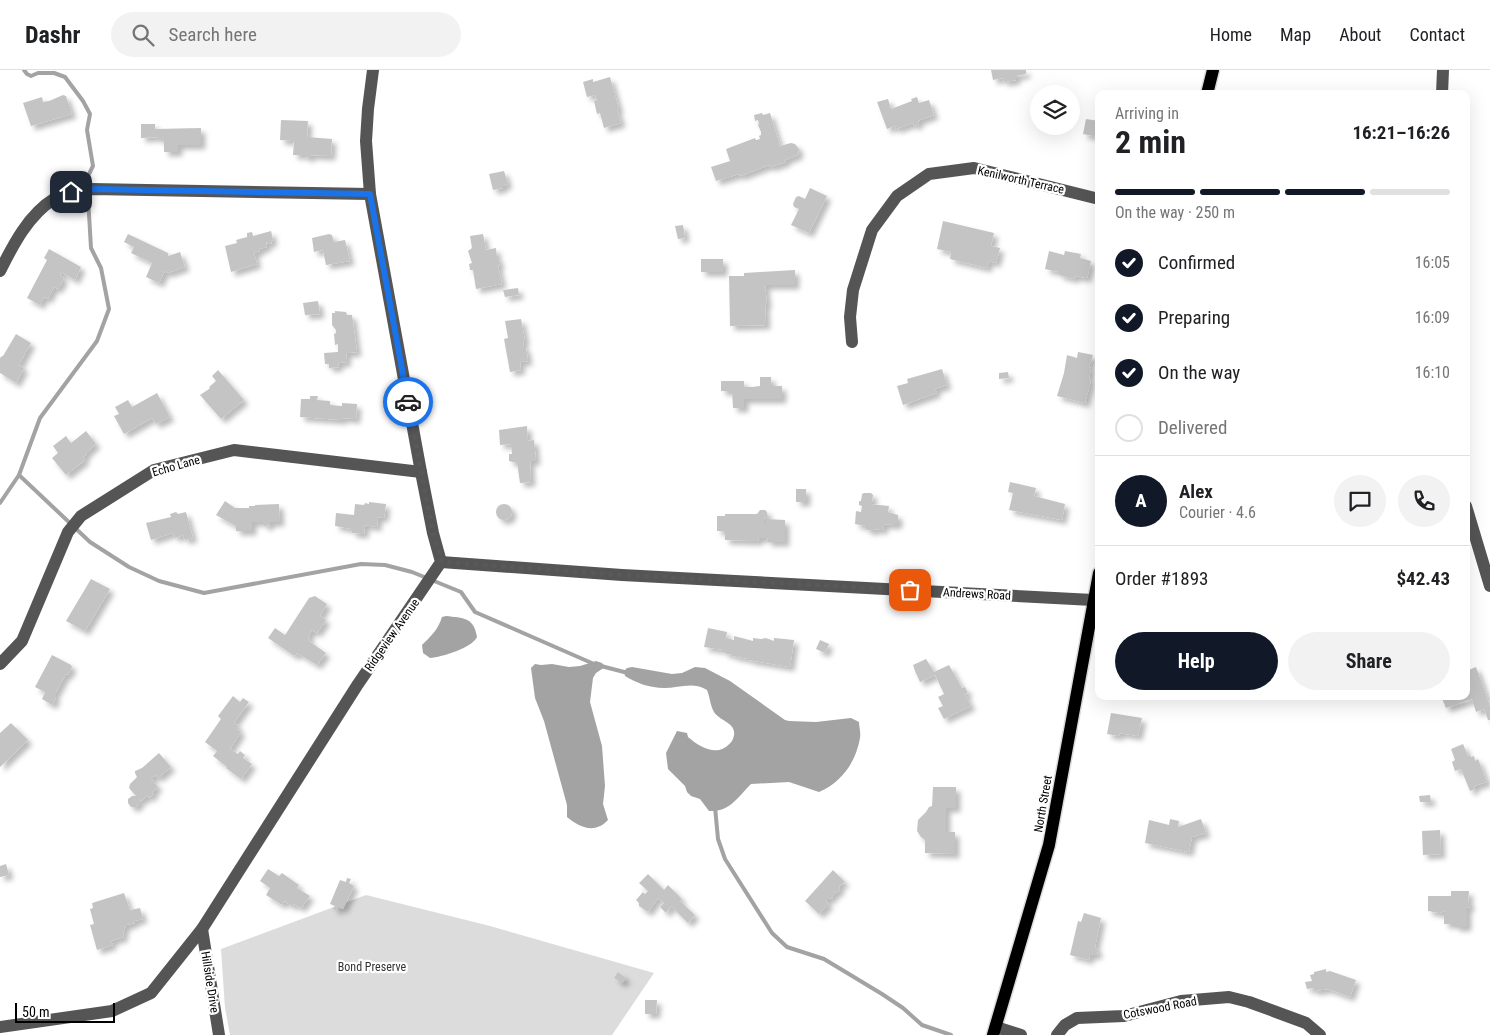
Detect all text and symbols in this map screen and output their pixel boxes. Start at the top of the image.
search box [111,12,461,57]
text: Dashr [25,21,81,49]
icon: search [129,21,157,49]
text: Search here [169,23,257,46]
text: Home [1210,24,1252,45]
text: Map [1280,24,1311,45]
text: About [1339,24,1381,45]
text: Contact [1409,24,1465,45]
map controls [1030,85,1080,135]
button: layers [1030,85,1080,135]
text: Arriving in [1115,104,1179,123]
text: 16:21–16:26 [1352,121,1450,144]
text: 2 min [1115,123,1186,161]
street label: Kenilworth Terrace [976,163,1066,197]
pin [50,171,92,213]
icon: home [57,178,85,206]
text: On the way · 250 m [1115,203,1235,222]
icon: check [1115,249,1143,277]
text: Confirmed [1158,251,1235,274]
text: 16:05 [1415,253,1450,272]
icon: check [1115,304,1143,332]
text: Preparing [1158,306,1230,329]
text: 16:09 [1415,308,1450,327]
icon: check [1115,359,1143,387]
text: On the way [1158,361,1240,384]
text: 16:10 [1415,363,1450,382]
courier [383,377,433,427]
icon: car [394,388,422,416]
text: Delivered [1158,416,1227,439]
street label: Echo Lane [151,452,202,479]
button: chat [1334,475,1386,527]
button: phone [1398,475,1450,527]
text: Alex [1179,480,1213,503]
text: A [1135,489,1147,512]
text: Courier · 4.6 [1179,503,1256,522]
text: Order #1893 [1115,567,1208,590]
text: $42.43 [1396,567,1450,590]
pin [889,569,931,611]
icon: bag [896,576,924,604]
street label: Andrews Road [943,585,1011,603]
street label: Ridgeview Avenue [362,596,422,674]
button: Help [1115,632,1278,690]
button: Share [1288,632,1450,690]
street label: North Street [1031,774,1055,834]
street label: Hillside Drive [198,950,222,1014]
park label: Bond Preserve [338,960,407,974]
street label: Cotswood Road [1122,994,1198,1022]
scale bar [15,1000,115,1023]
text: 50 m [22,1004,50,1020]

